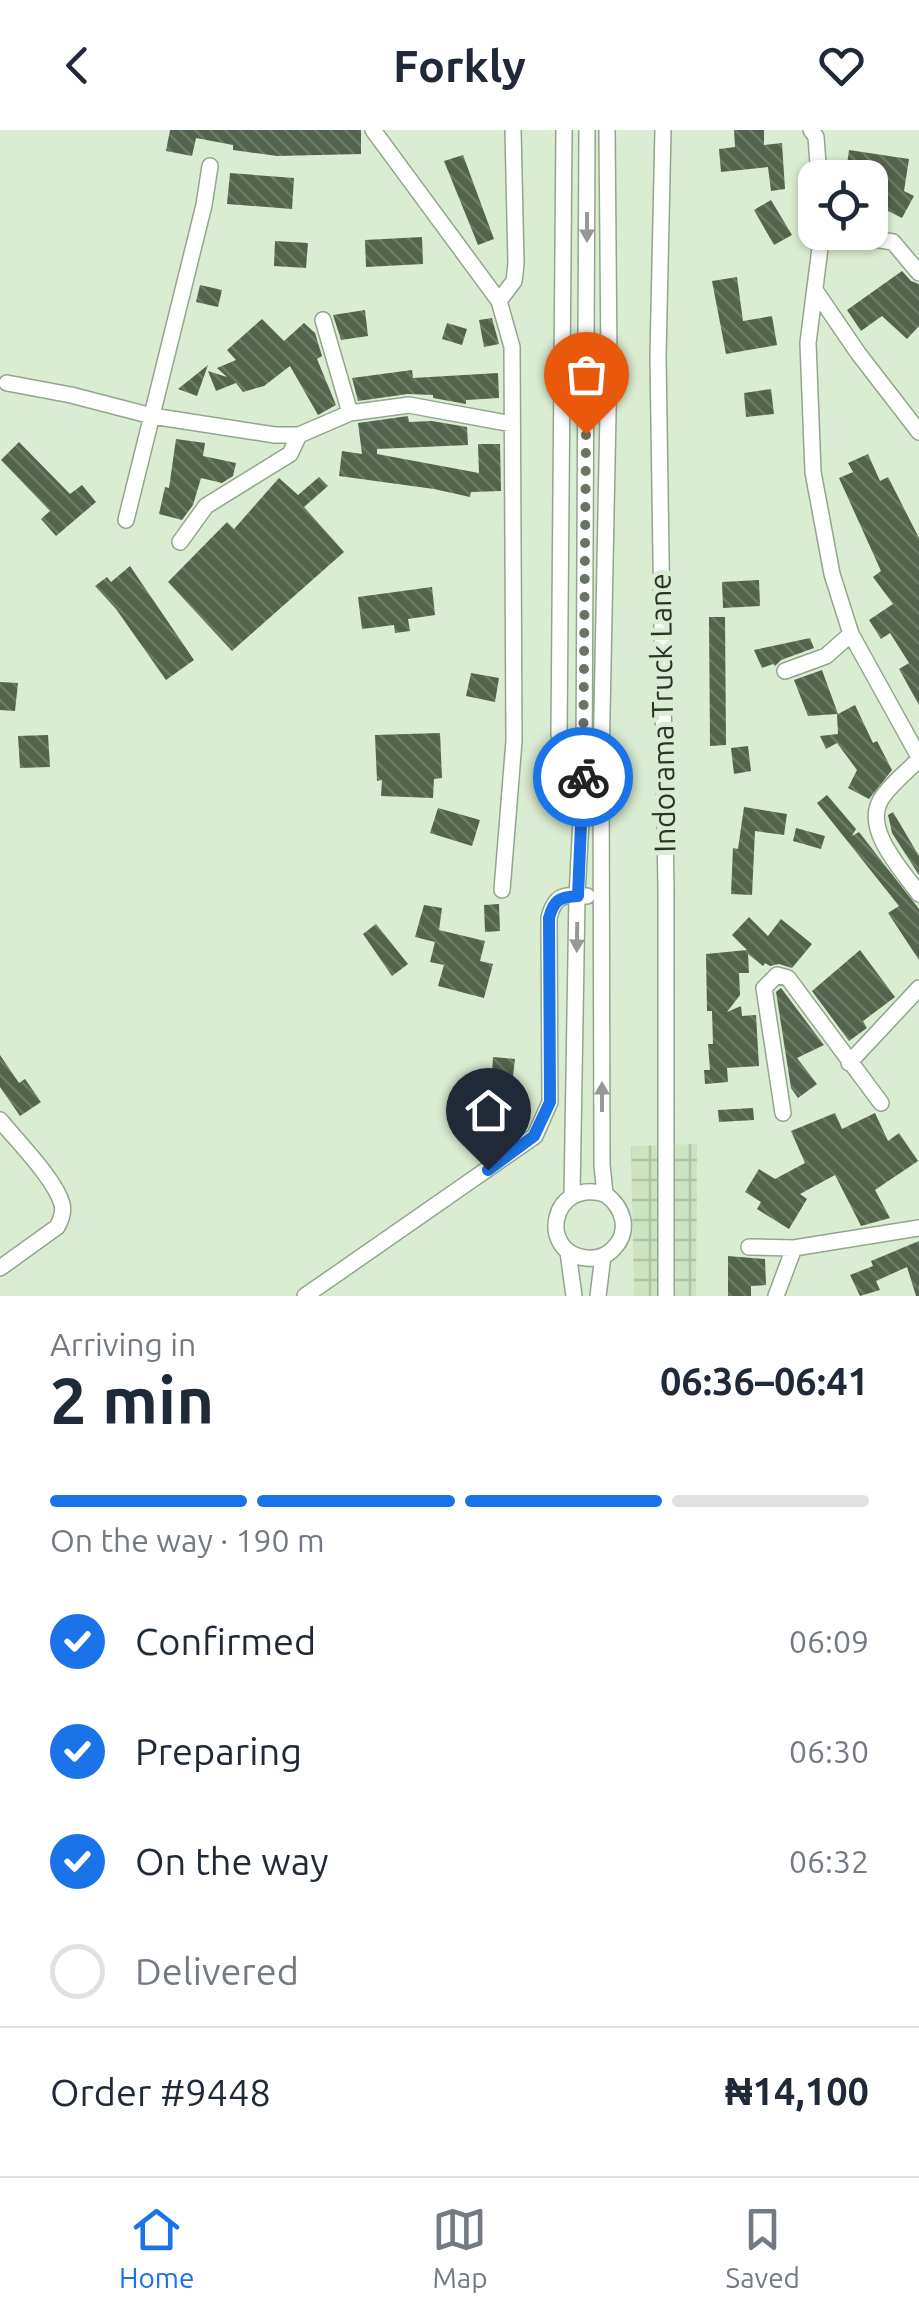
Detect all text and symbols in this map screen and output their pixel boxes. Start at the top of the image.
icon: back [50,38,105,93]
icon: heart [814,38,869,93]
text: Forkly [393,40,526,91]
map controls [798,160,888,250]
button: locate [798,160,888,250]
one-way arrow [579,212,595,244]
pin [544,332,629,435]
icon: bag [559,347,614,402]
street label: Indorama Truck Lane [643,573,681,853]
courier [533,727,633,827]
icon: bike [556,750,611,805]
one-way arrow [569,922,585,954]
pin [446,1068,531,1171]
one-way arrow [594,1080,610,1112]
icon: home [461,1083,516,1138]
text: Arriving in [50,1326,196,1362]
text: 06:36–06:41 [660,1360,869,1402]
text: 2 min [50,1363,214,1436]
text: On the way · 190 m [50,1522,325,1558]
icon: check [50,1614,105,1669]
text: Confirmed [135,1620,316,1662]
text: 06:09 [789,1623,869,1659]
icon: check [50,1724,105,1779]
text: Preparing [135,1730,302,1772]
text: 06:30 [789,1733,869,1769]
icon: check [50,1834,105,1889]
text: On the way [135,1840,328,1882]
text: 06:32 [789,1843,869,1879]
text: Delivered [135,1950,299,1992]
text: ₦14,100 [725,2070,869,2112]
text: Order #9448 [50,2071,271,2113]
tab: Home [119,2202,195,2293]
tab: Map [432,2202,488,2293]
tab: Saved [725,2202,800,2293]

